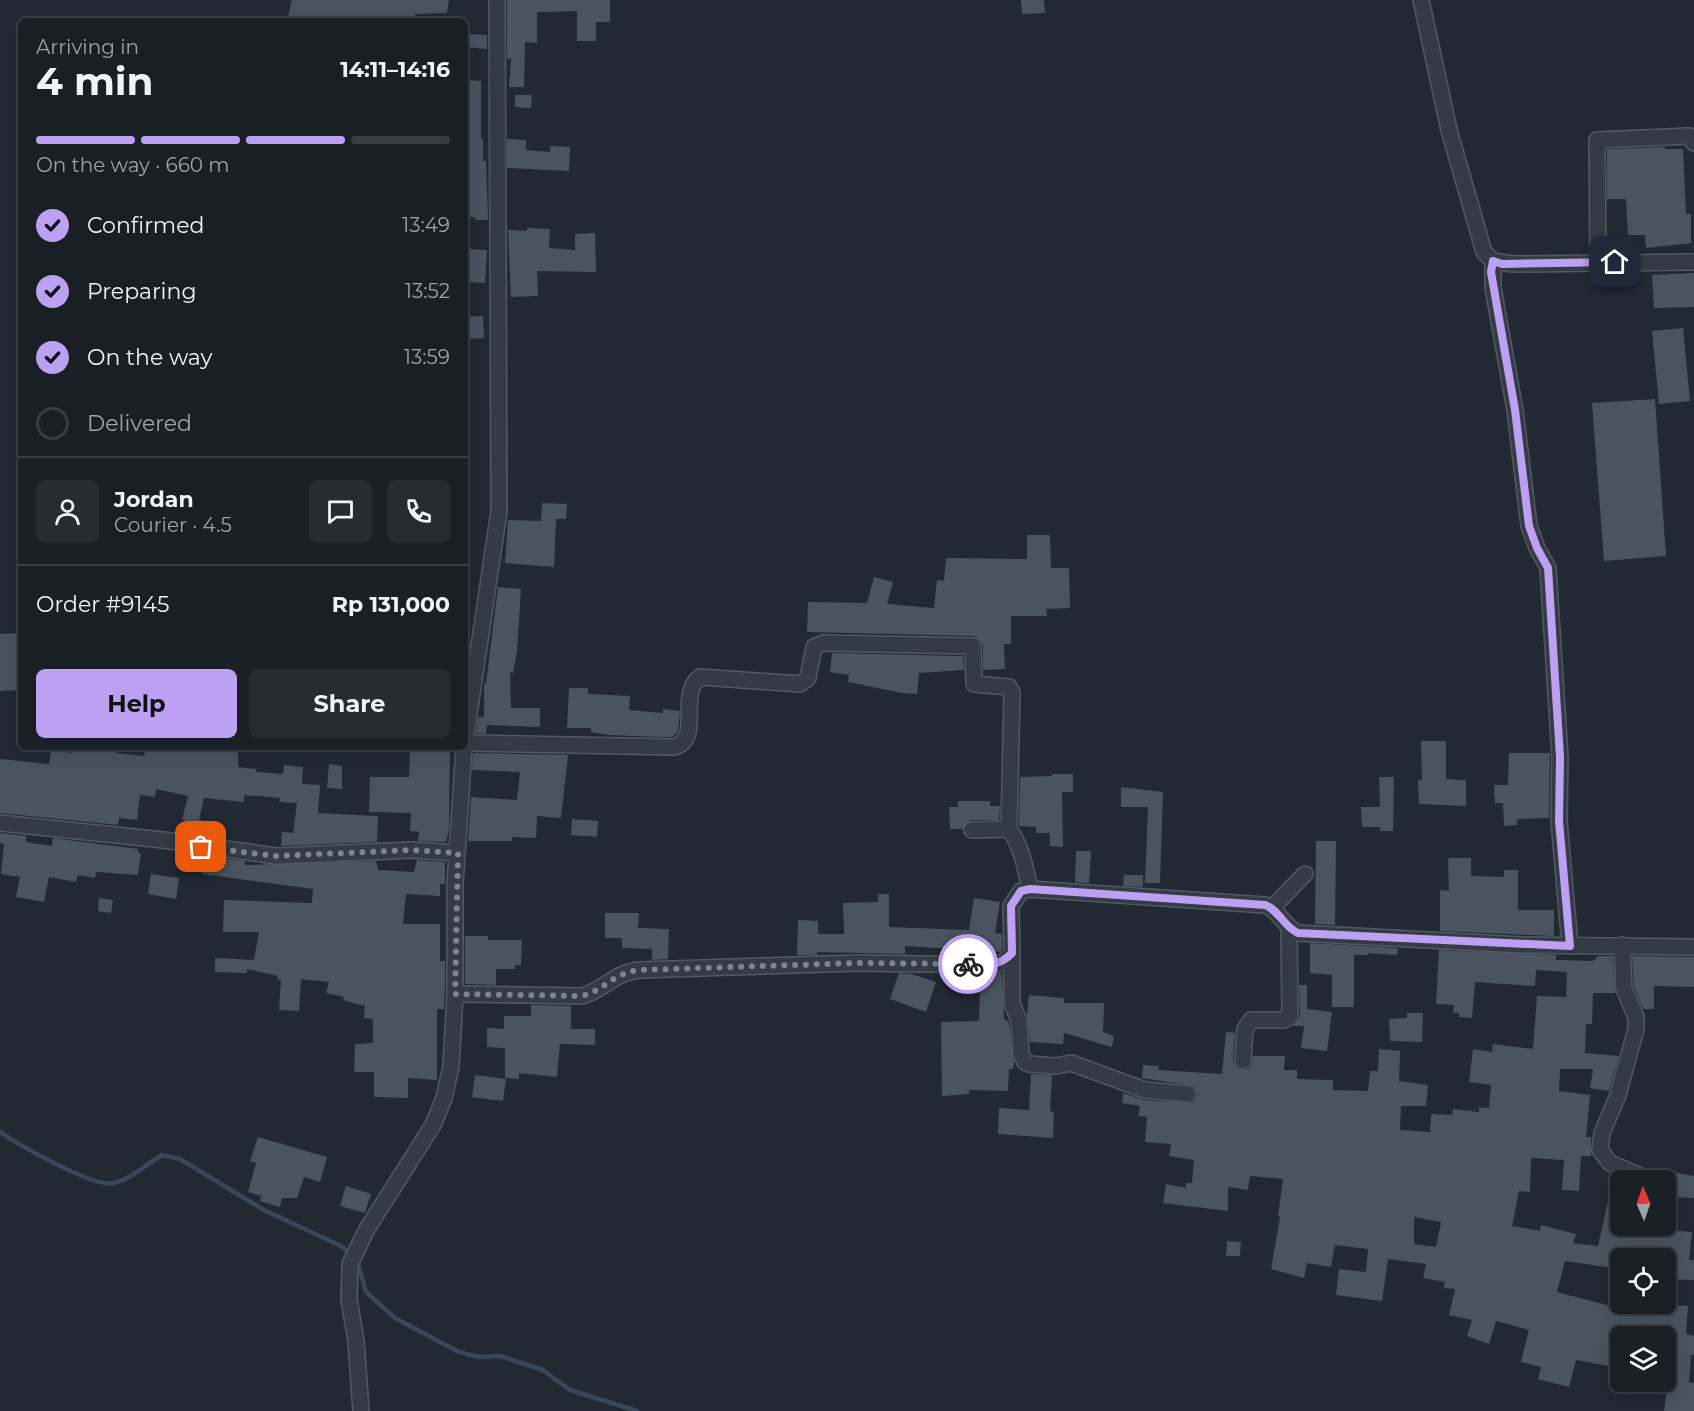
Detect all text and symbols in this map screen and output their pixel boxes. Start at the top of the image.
text: Arriving in [36,35,139,59]
text: 14:11–14:16 [340,56,450,83]
text: 4 min [36,57,154,105]
text: On the way · 660 m [36,153,230,177]
icon: check [36,209,69,242]
text: Confirmed [87,212,204,239]
text: 13:49 [402,213,450,237]
pin [1589,236,1640,287]
icon: home [1598,245,1631,278]
icon: check [36,275,69,308]
text: Preparing [87,278,196,305]
text: 13:52 [405,279,450,303]
icon: check [36,341,69,374]
text: On the way [87,344,212,371]
text: 13:59 [404,345,450,369]
text: Delivered [87,410,192,437]
button: person [36,480,99,543]
button: chat [309,480,372,543]
button: phone [387,480,450,543]
text: Jordan [114,486,194,513]
text: Courier · 4.5 [114,513,232,537]
text: Order #9145 [36,591,169,618]
text: Rp 131,000 [332,591,450,618]
button: Help [36,669,237,738]
button: Share [249,669,450,738]
pin [175,821,226,872]
icon: bag [184,830,217,863]
courier [938,934,998,994]
icon: bike [952,948,985,981]
north arrow [1610,1170,1676,1236]
map controls [1610,1170,1676,1392]
button: locate [1610,1248,1676,1314]
button: layers [1610,1326,1676,1392]

